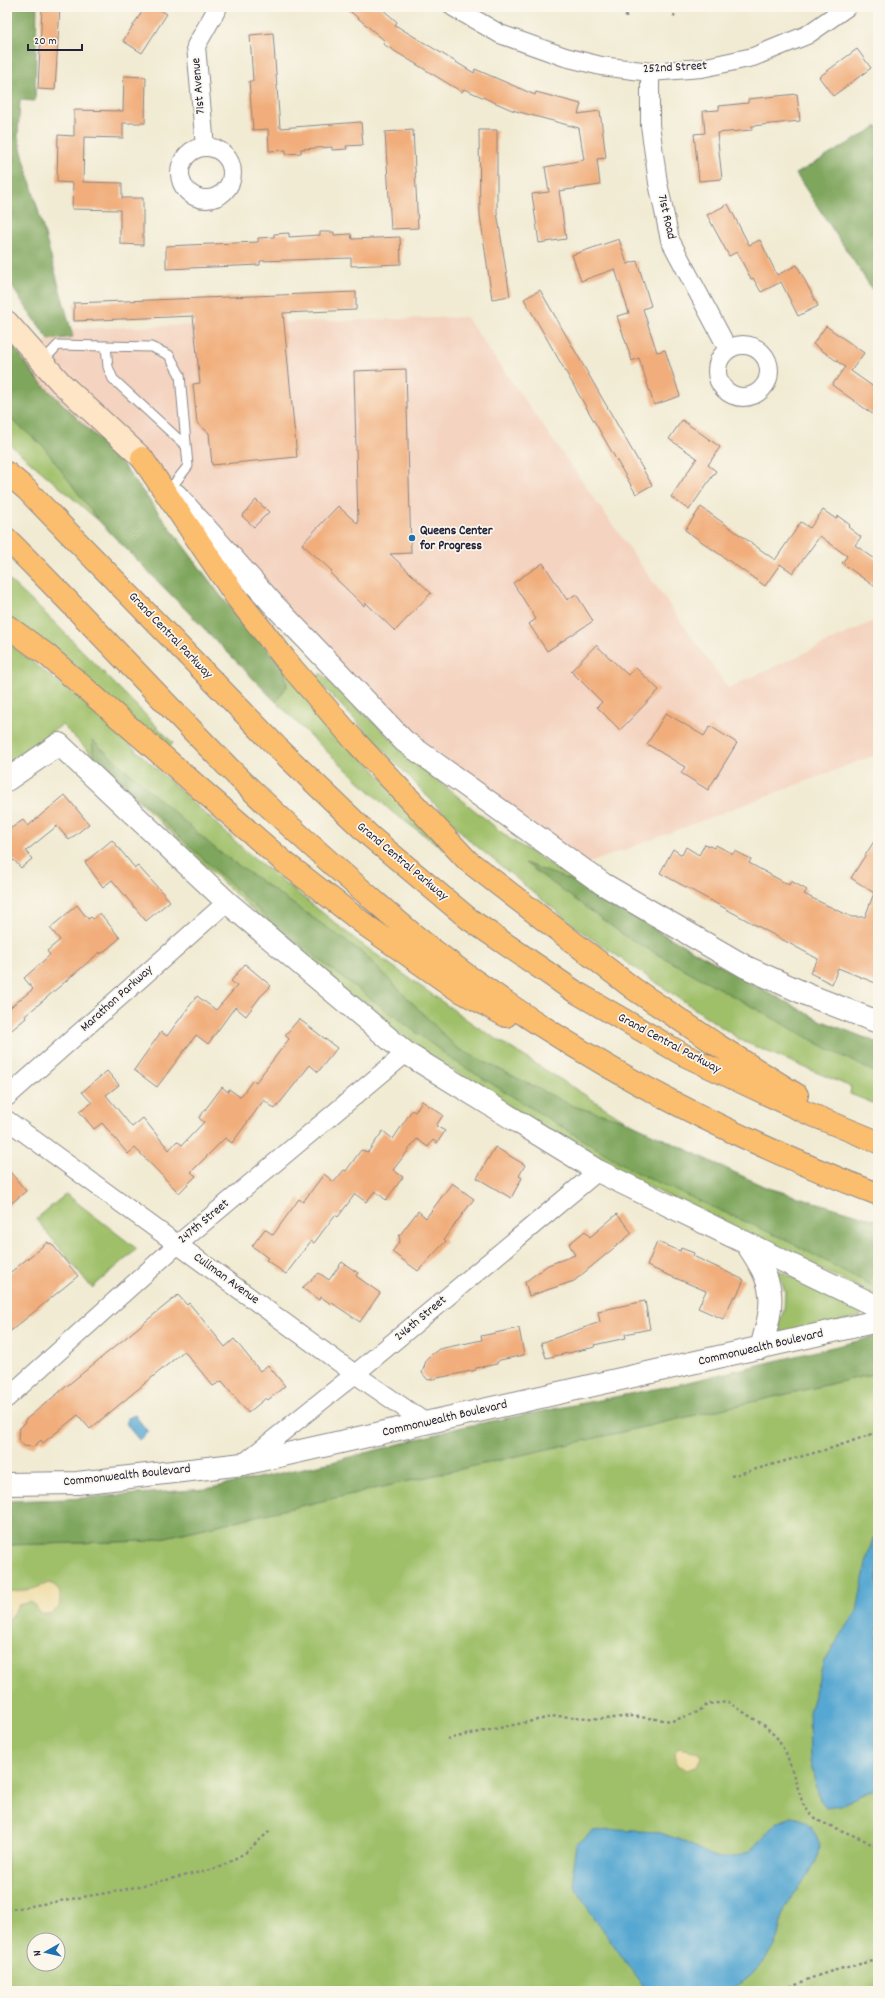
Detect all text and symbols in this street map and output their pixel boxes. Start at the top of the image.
scale bar [28,26,82,52]
text: 20 m [34,33,57,50]
street label: 71st Avenue [187,57,211,115]
street label: 252nd Street [643,57,708,79]
street label: 71st Road [652,193,680,241]
place label: Queens Center for Progress [419,522,494,556]
marker: Queens Center for Progress [407,533,417,543]
street label: Grand Central Parkway [123,588,217,684]
street label: Grand Central Parkway [352,818,452,907]
street label: Marathon Parkway [76,961,158,1037]
street label: Grand Central Parkway [614,1009,725,1080]
street label: 247th Street [174,1195,234,1249]
street label: Cullman Avenue [189,1248,263,1310]
street label: 246th Street [391,1291,451,1346]
street label: Commonwealth Boulevard [697,1324,825,1372]
street label: Commonwealth Boulevard [381,1395,509,1443]
street label: Commonwealth Boulevard [63,1460,191,1492]
north arrow [26,1932,66,1972]
text: N [30,1949,46,1957]

